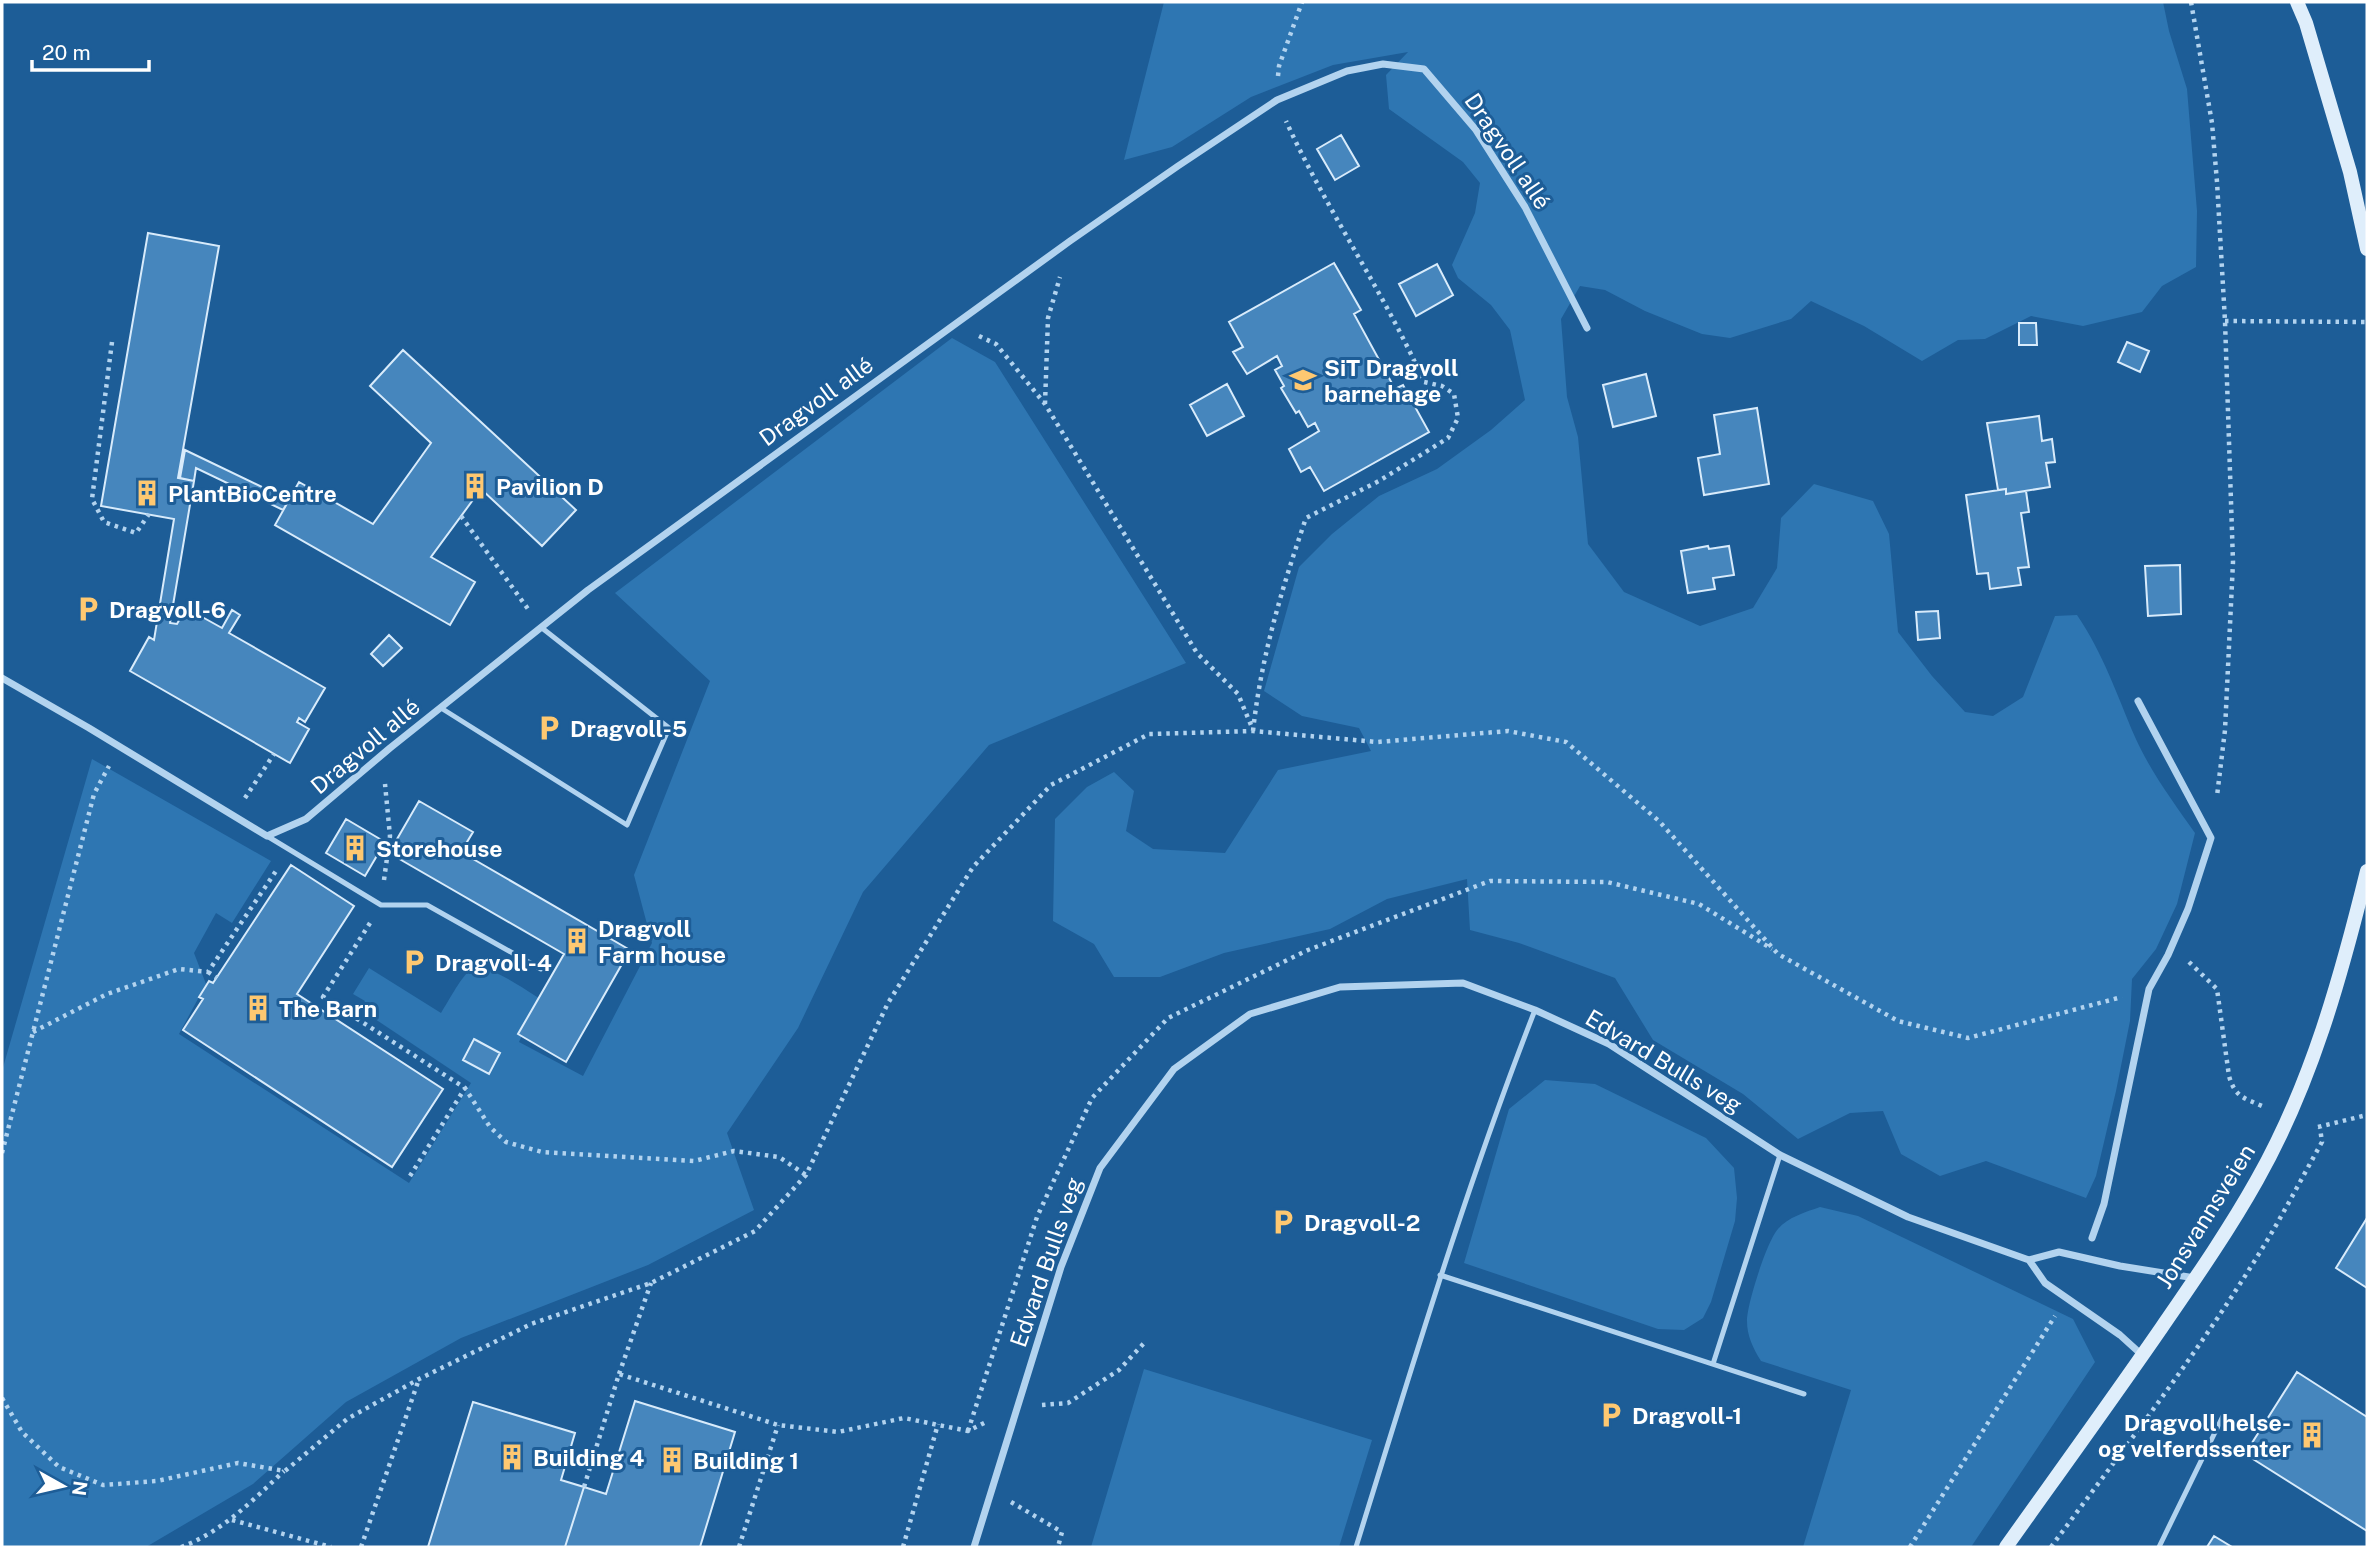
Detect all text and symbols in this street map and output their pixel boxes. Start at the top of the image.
scale bar [32,28,149,72]
text: 20 m [42,40,91,65]
street label: Dragvoll allé [1459,88,1557,214]
street label: Dragvoll allé [754,351,878,451]
place label: SiT Dragvoll barnehage [1324,354,1459,407]
school or university icon: SiT Dragvoll barnehage [1288,365,1318,395]
building icon: Pavilion D [460,471,490,501]
place label: Pavilion D [496,473,604,500]
building icon: PlantBioCentre [132,478,162,508]
place label: PlantBioCentre [168,480,337,507]
parking icon: Dragvoll-6 [73,594,103,624]
place label: Dragvoll-6 [109,596,226,623]
street label: Dragvoll allé [305,693,425,799]
parking icon: Dragvoll-5 [534,713,564,743]
place label: Dragvoll-5 [570,715,687,742]
building icon: Storehouse [340,833,370,863]
place label: Storehouse [376,835,503,862]
place label: Dragvoll Farm house [598,915,726,968]
building icon: Dragvoll Farm house [562,926,592,956]
parking icon: Dragvoll-4 [399,947,429,977]
place label: Dragvoll-4 [435,949,552,976]
building icon: The Barn [243,993,273,1023]
place label: The Barn [279,995,377,1022]
street label: Edvard Bulls veg [1581,1004,1747,1118]
street label: Jonsvannsveien [2150,1139,2260,1293]
street label: Edvard Bulls veg [1004,1174,1088,1350]
parking icon: Dragvoll-2 [1268,1207,1298,1237]
place label: Dragvoll-2 [1304,1209,1420,1236]
parking icon: Dragvoll-1 [1596,1400,1626,1430]
place label: Dragvoll-1 [1632,1402,1742,1429]
place label: Dragvoll helse- og velferdssenter [2098,1409,2291,1462]
building icon: Dragvoll helse- og velferdssenter [2297,1420,2327,1450]
building icon: Building 4 [497,1442,527,1472]
place label: Building 4 [533,1444,644,1471]
building icon: Building 1 [657,1445,687,1475]
place label: Building 1 [693,1447,799,1474]
north arrow [28,1451,98,1521]
text: N [68,1479,92,1497]

